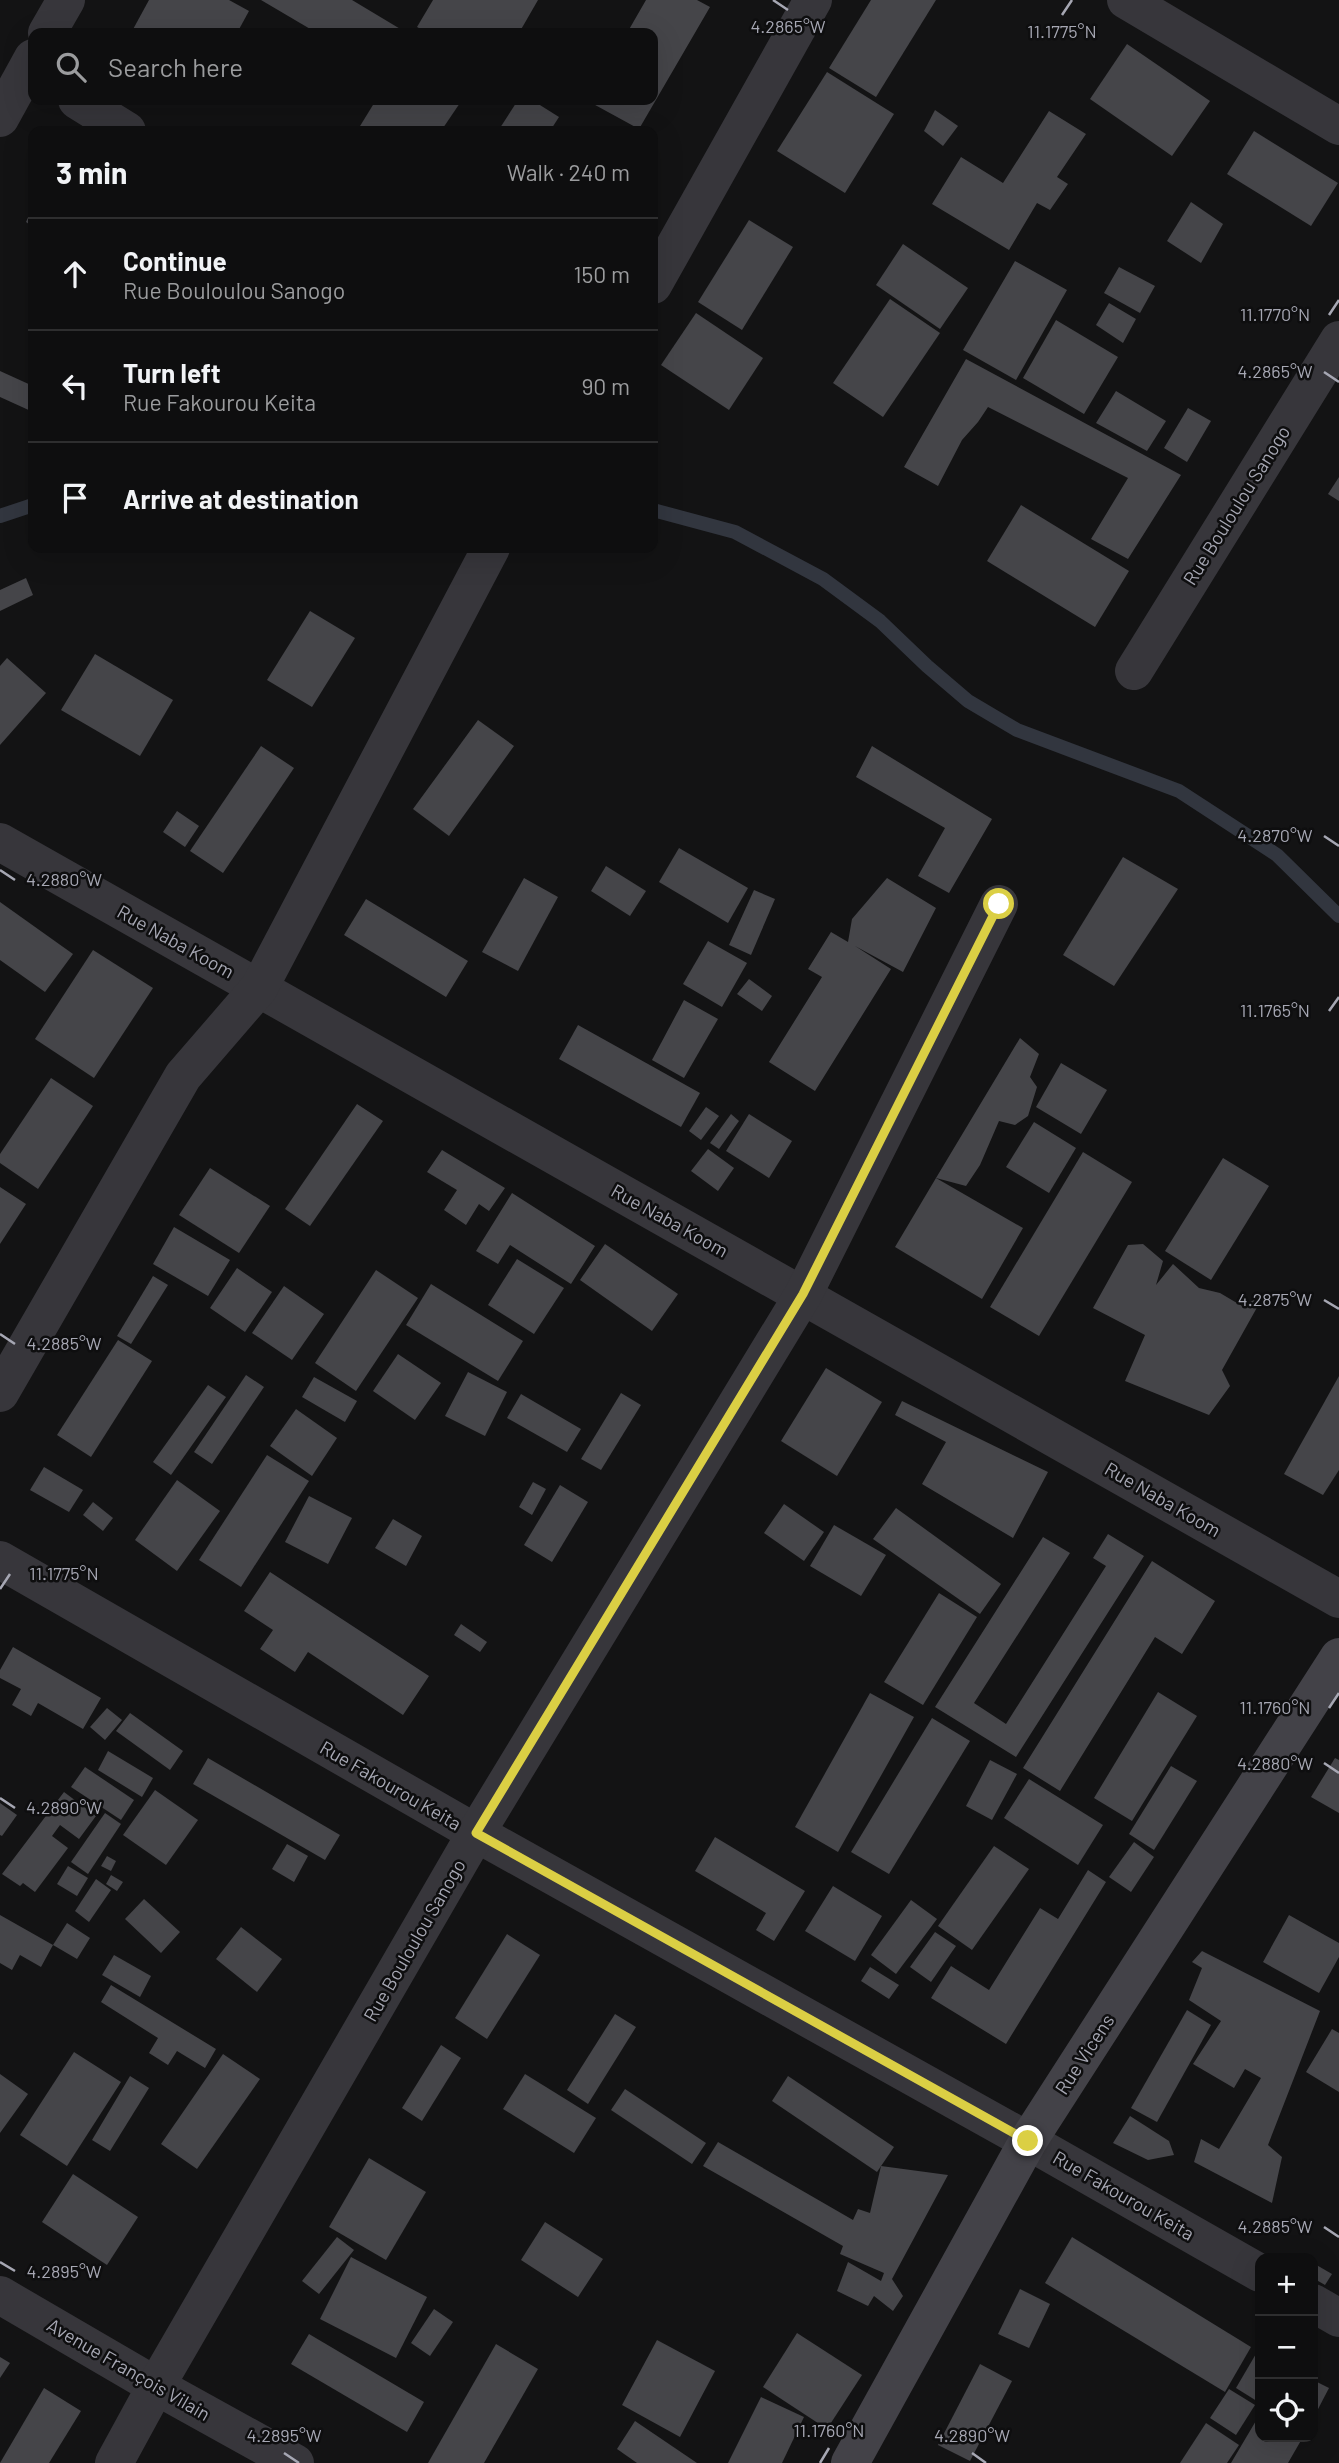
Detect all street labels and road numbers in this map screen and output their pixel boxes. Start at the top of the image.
street label: Rue Bouloulou Sanogo [1178,421,1294,589]
street label: Rue Naba Koom [114,899,238,983]
street label: Rue Naba Koom [608,1178,732,1262]
street label: Rue Naba Koom [1101,1457,1225,1541]
street label: Rue Fakourou Keita [316,1735,466,1835]
street label: Rue Bouloulou Sanogo [358,1855,470,2025]
street label: Rue Vicens [1050,2010,1118,2098]
street label: Rue Fakourou Keita [1049,2145,1199,2245]
street label: Avenue François Vilain [43,2313,215,2425]

